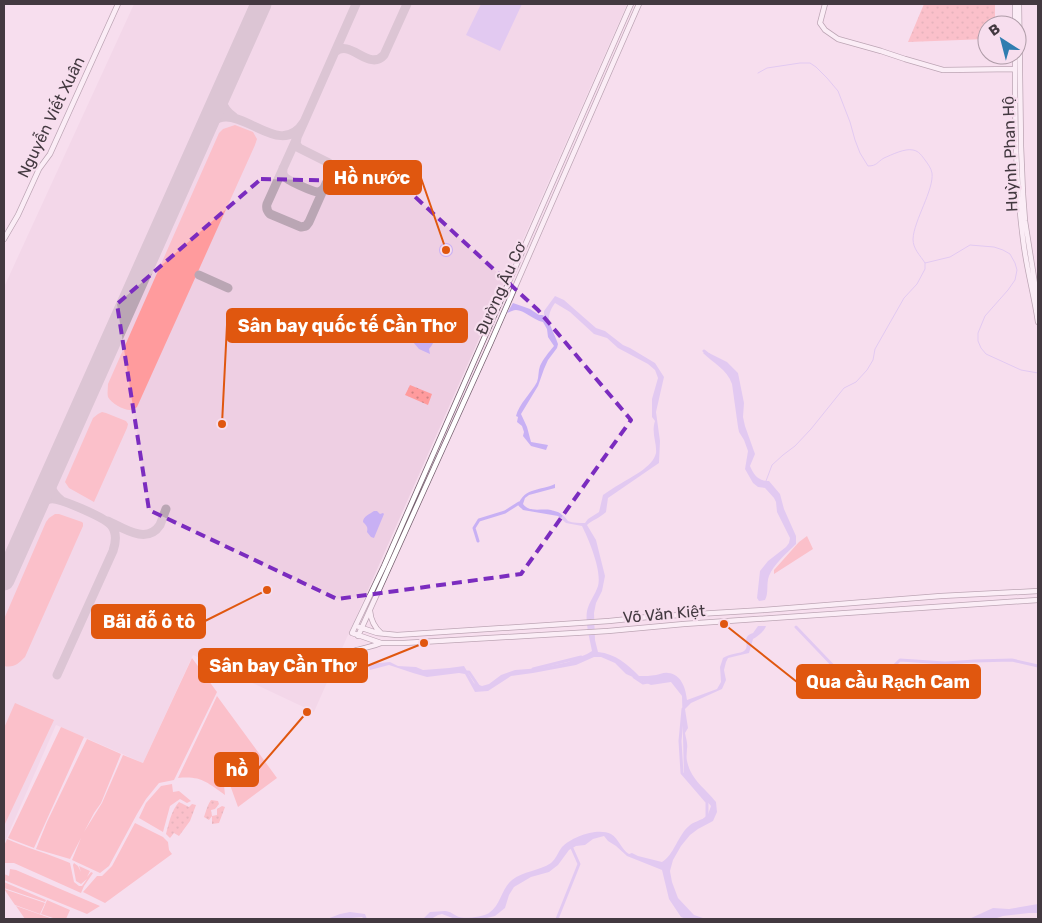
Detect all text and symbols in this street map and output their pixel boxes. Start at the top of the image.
north arrow [977,15,1027,65]
text: B [986,20,1004,40]
street label: Nguyễn Viết Xuân [12,53,89,181]
street label: Huỳnh Phan Hộ [998,96,1022,212]
callout: Hồ nước [324,161,421,194]
text: Hồ nước [334,166,411,189]
street label: Đường Âu Cơ [472,238,530,338]
callout: Sân bay quốc tế Cần Thơ [227,309,467,342]
text: Sân bay quốc tế Cần Thơ [238,314,456,337]
street label: Võ Văn Kiệt [622,601,706,627]
callout: Bãi đỗ ô tô [92,605,205,638]
text: Bãi đỗ ô tô [103,610,195,633]
callout: Sân bay Cần Thơ [199,649,367,682]
text: Sân bay Cần Thơ [209,654,357,677]
callout: Qua cầu Rạch Cam [797,665,980,698]
text: Qua cầu Rạch Cam [806,670,970,693]
callout: hồ [215,753,258,786]
text: hồ [226,758,248,781]

